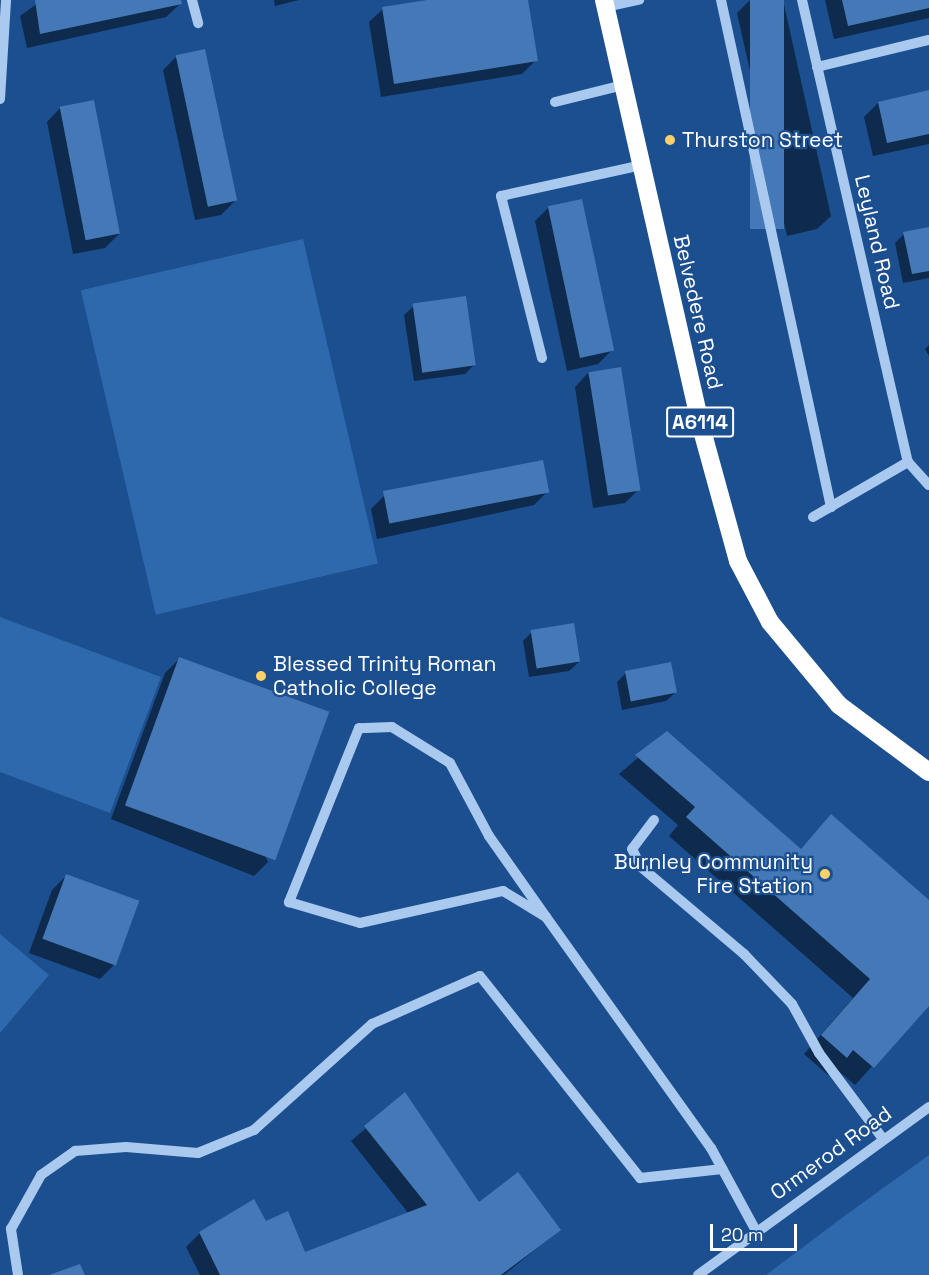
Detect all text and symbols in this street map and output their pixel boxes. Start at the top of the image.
place label: Thurston Street [682,127,843,153]
marker: Thurston Street [663,133,677,147]
street label: Leyland Road [849,172,905,312]
street label: Belvedere Road [668,232,728,392]
road number: A6114 [666,405,734,439]
place label: Blessed Trinity Roman Catholic College [273,651,497,701]
marker: Blessed Trinity Roman Catholic College [254,669,268,683]
place label: Burnley Community Fire Station [614,849,813,899]
marker: Burnley Community Fire Station [818,867,832,881]
street label: Ormerod Road [766,1101,896,1205]
scale bar [713,1212,800,1250]
text: 20 m [721,1223,764,1246]

